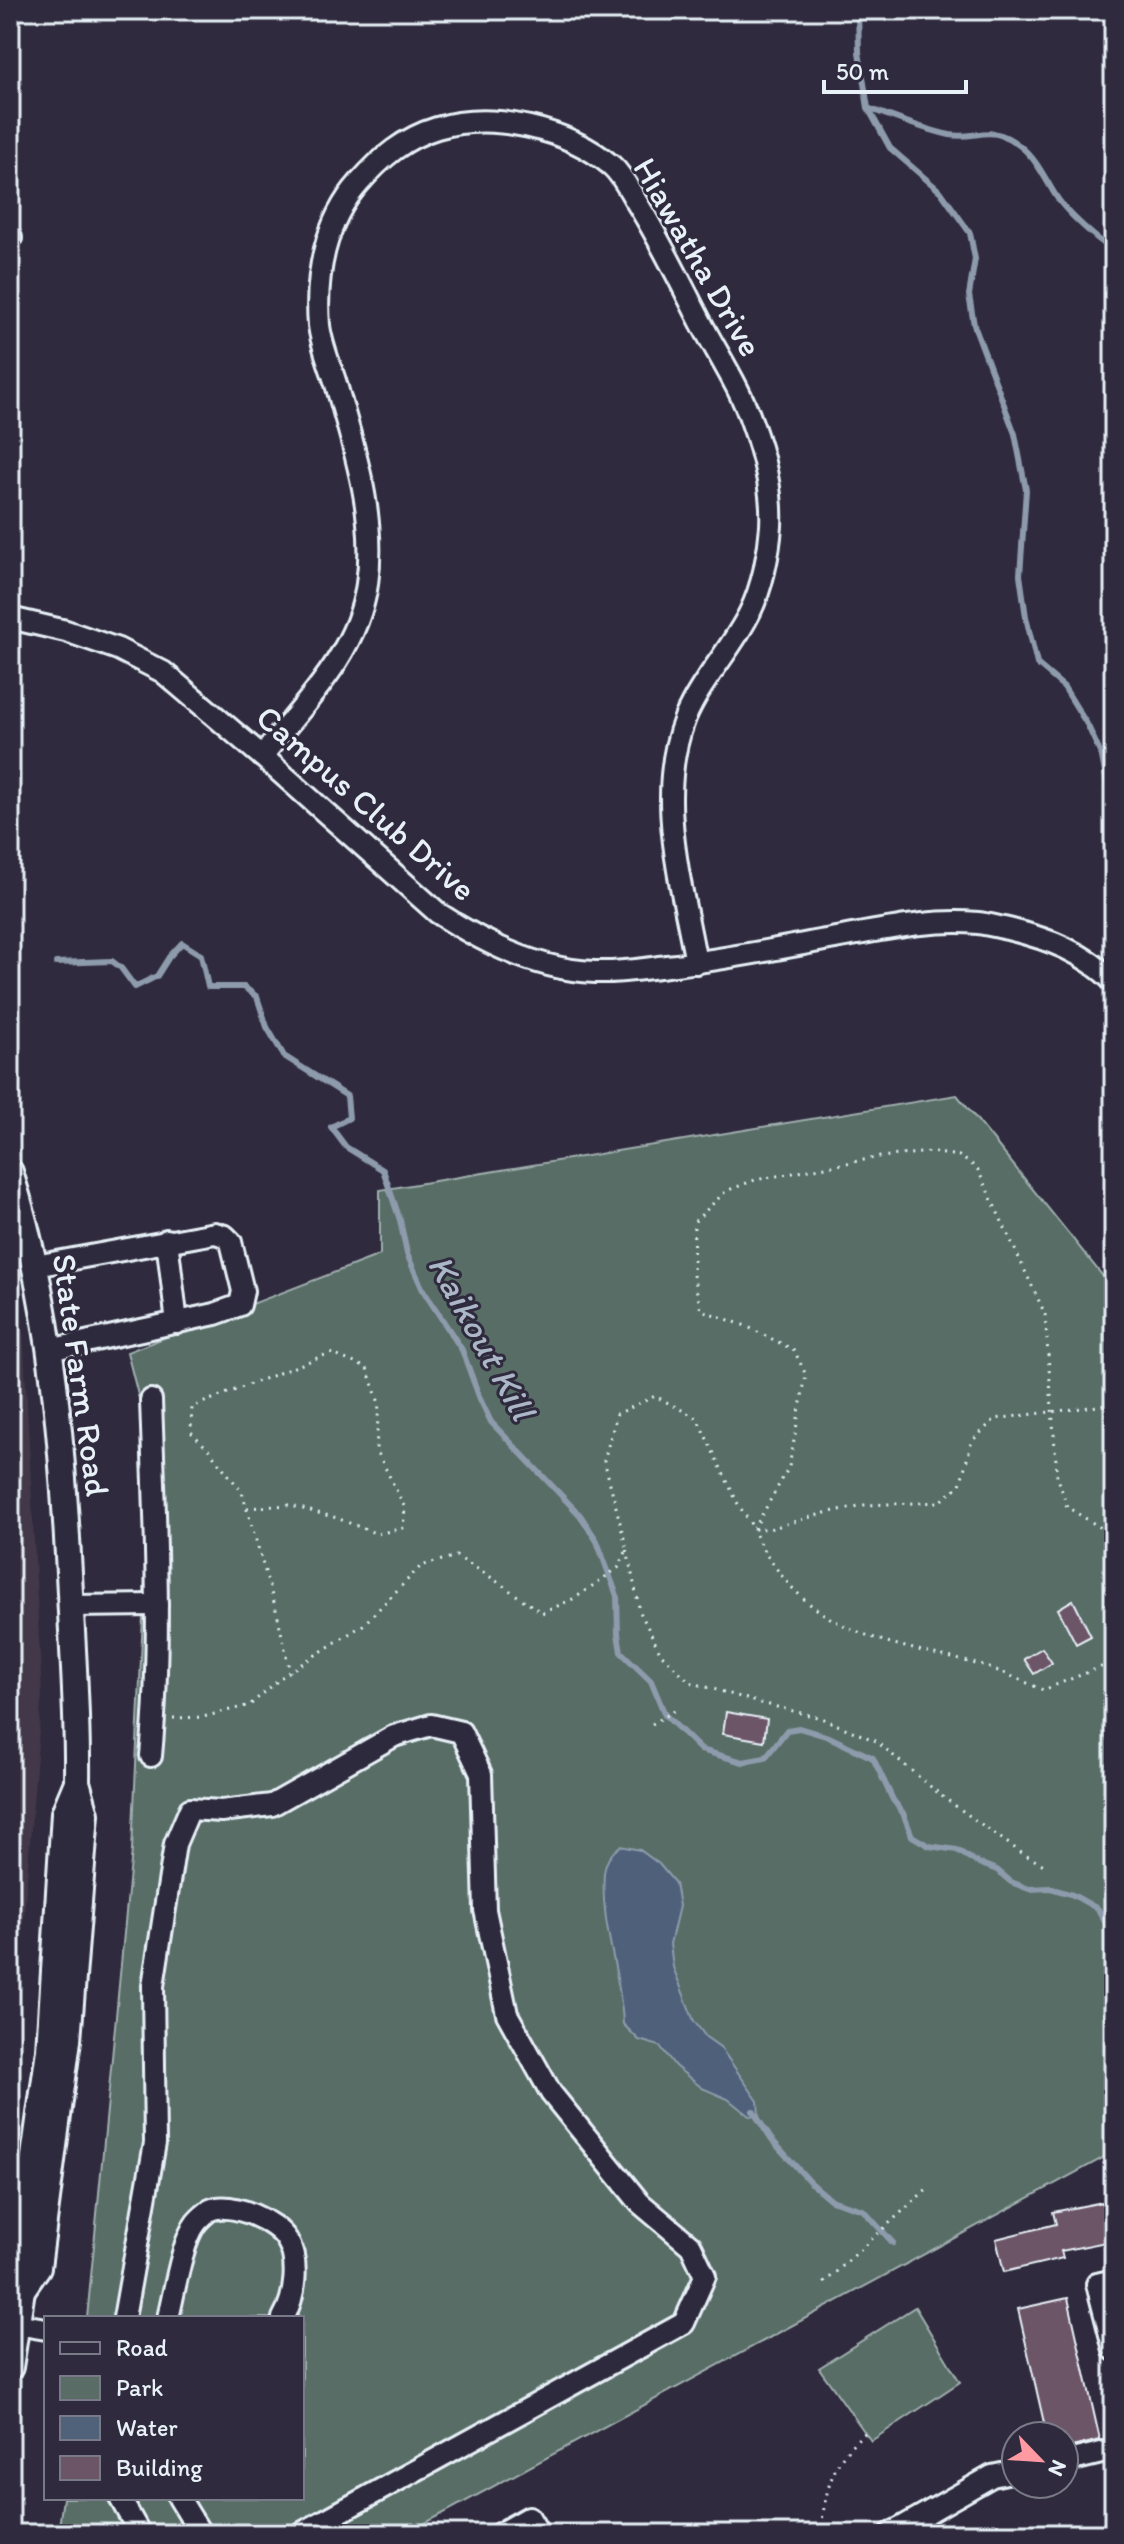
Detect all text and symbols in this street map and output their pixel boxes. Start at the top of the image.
scale bar [824,44,966,94]
text: 50 m [836,57,889,86]
street label: Hiawatha Drive [625,150,771,364]
street label: Campus Club Drive [248,696,484,910]
water label: Kaikout Kill [419,1247,546,1429]
street label: State Farm Road [44,1251,118,1499]
legend [44,2316,304,2500]
text: Road [116,2333,168,2362]
text: Park [116,2373,163,2402]
text: Water [116,2413,178,2442]
north arrow [1000,2420,1080,2500]
text: Building [116,2453,203,2482]
text: N [1042,2456,1073,2481]

